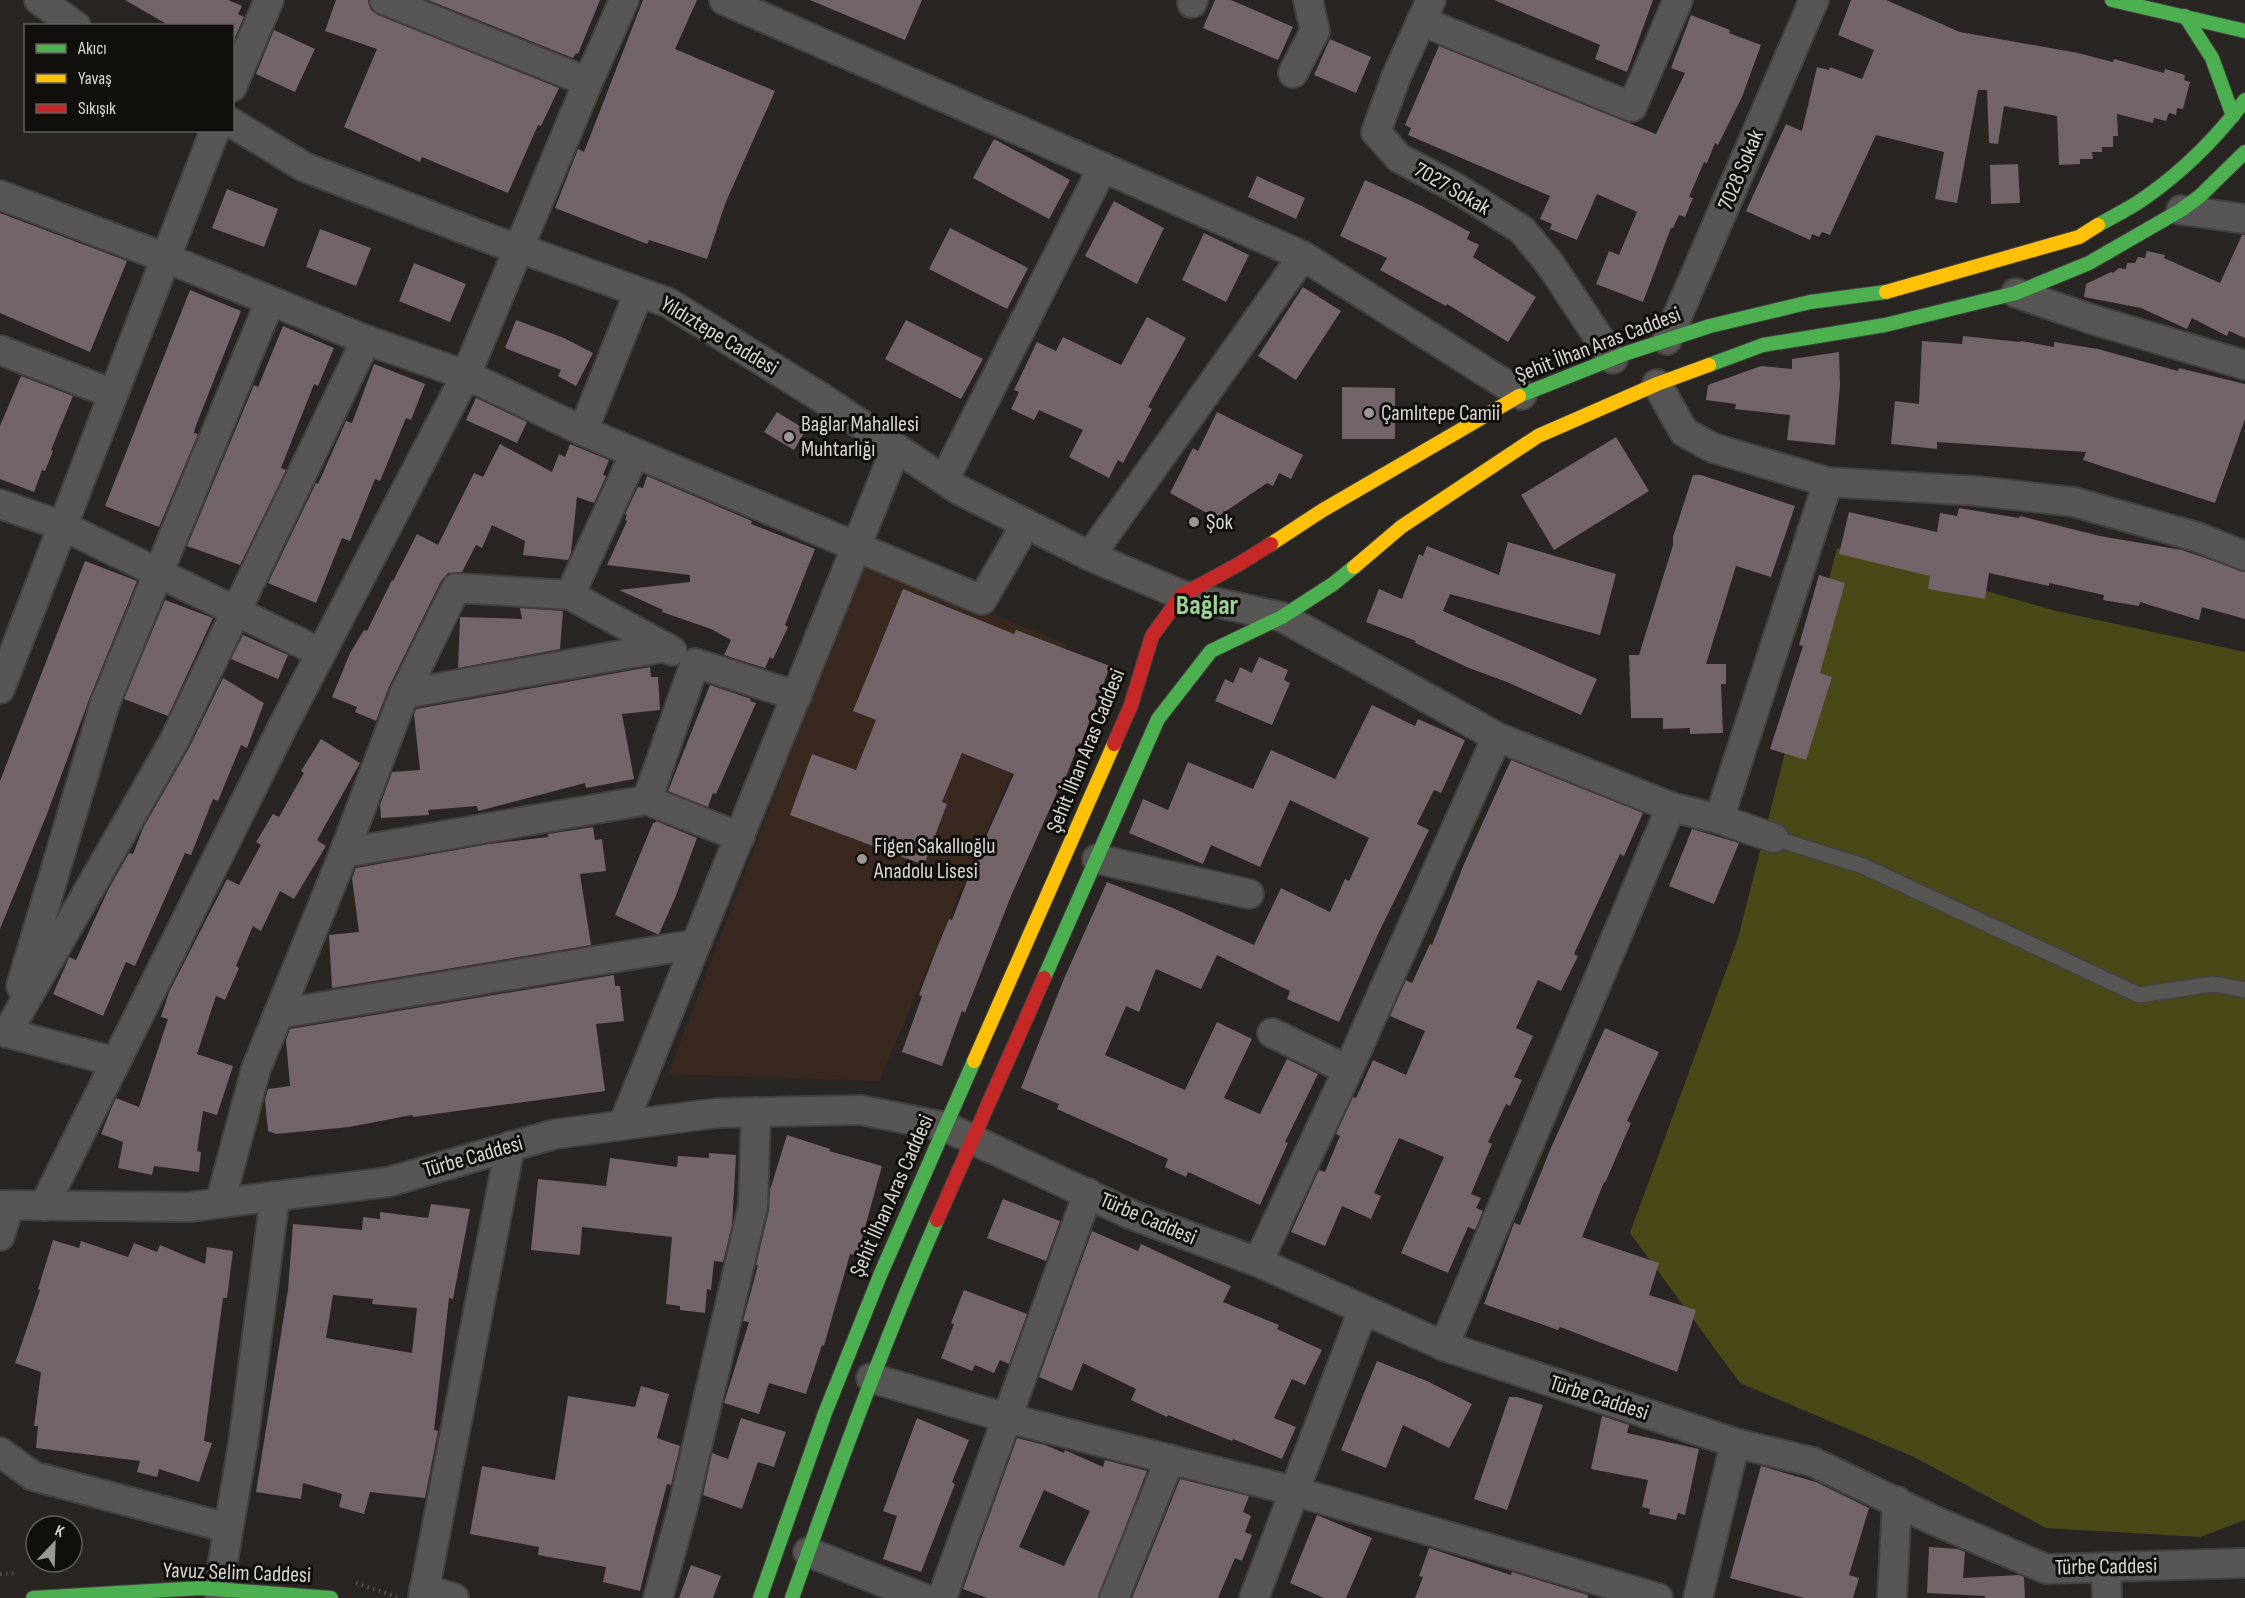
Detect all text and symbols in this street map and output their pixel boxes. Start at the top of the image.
legend [24,24,234,132]
text: Akıcı [77,38,107,59]
text: Yavaş [78,68,112,89]
text: Sıkışık [78,98,116,119]
street label: 7028 Sokak [1712,125,1770,214]
street label: 7027 Sokak [1409,156,1496,222]
street label: Yıldıztepe Caddesi [655,290,783,382]
street label: Şehit İlhan Aras Caddesi [1512,301,1684,389]
place label: Çamlıtepe Camii [1381,400,1500,427]
marker: Çamlıtepe Camii [1362,406,1376,420]
place label: Bağlar Mahallesi Muhtarlığı [801,411,919,463]
marker: Bağlar Mahallesi Muhtarlığı [782,430,796,444]
place label: Şok [1206,509,1234,536]
marker: Şok [1187,515,1201,529]
district label: Bağlar [1176,589,1239,622]
street label: Şehit İlhan Aras Caddesi [1041,665,1131,837]
place label: Figen Sakallıoğlu Anadolu Lisesi [873,833,995,885]
marker: Figen Sakallıoğlu Anadolu Lisesi [855,852,869,866]
street label: Şehit İlhan Aras Caddesi [844,1111,940,1281]
street label: Türbe Caddesi [420,1130,526,1184]
street label: Türbe Caddesi [1096,1187,1200,1251]
street label: Türbe Caddesi [1546,1369,1652,1427]
north arrow [24,1514,84,1574]
text: K [52,1521,67,1542]
street label: Türbe Caddesi [2055,1553,2157,1581]
street label: Yavuz Selim Caddesi [163,1557,311,1589]

